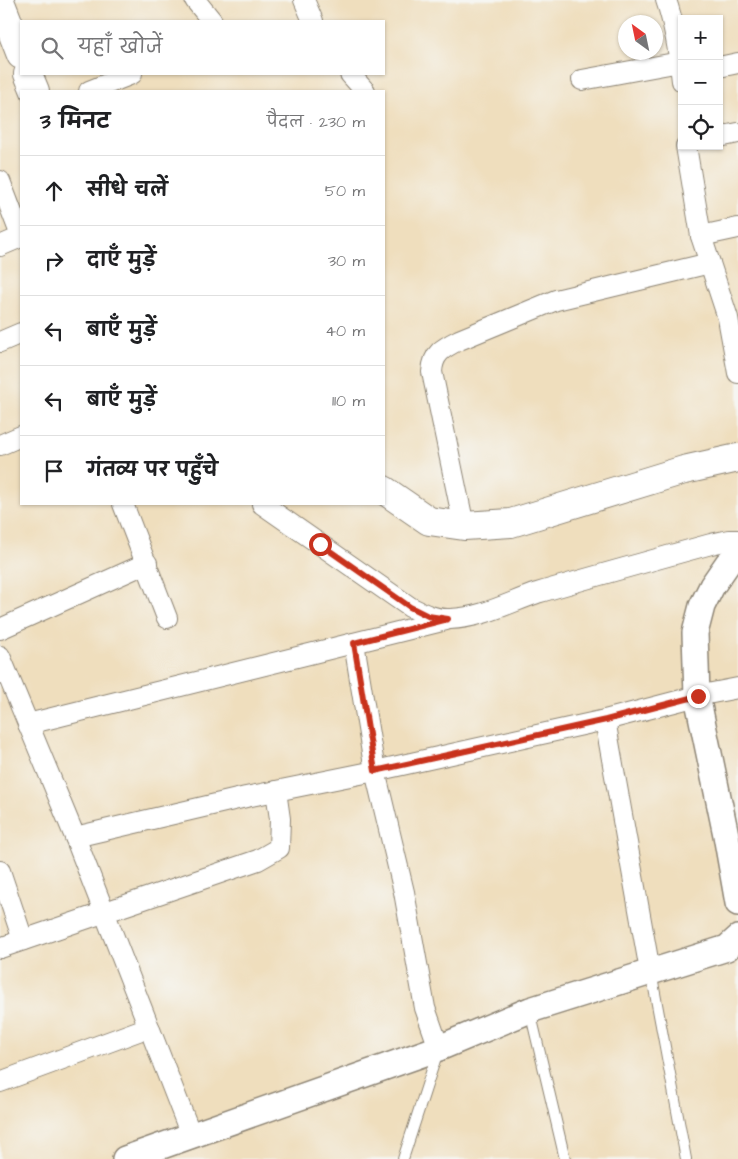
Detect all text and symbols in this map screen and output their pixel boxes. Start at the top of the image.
north arrow [618,15,663,60]
map controls [678,15,723,150]
button: + [678,15,723,60]
search box [20,20,385,75]
icon: search [38,34,66,62]
text: यहाँ खोजें [78,34,162,61]
button: − [678,60,723,105]
button: locate [678,105,723,150]
text: 3 मिनट [40,107,110,136]
text: पैदल · 230 m [267,111,365,133]
icon: ahead [40,177,68,205]
text: सीधे चलें [87,177,168,204]
text: 50 m [325,180,365,202]
icon: right [40,247,68,275]
text: दाएँ मुड़ें [87,247,156,274]
text: 30 m [328,250,365,272]
icon: left [40,317,68,345]
text: बाएँ मुड़ें [87,317,156,344]
text: 40 m [325,320,365,342]
icon: left [40,387,68,415]
text: बाएँ मुड़ें [87,387,156,414]
text: 110 m [332,390,365,412]
icon: arrive [40,457,68,485]
text: गंतव्य पर पहुँचे [87,457,218,484]
route start [309,533,332,556]
route end [687,685,710,708]

